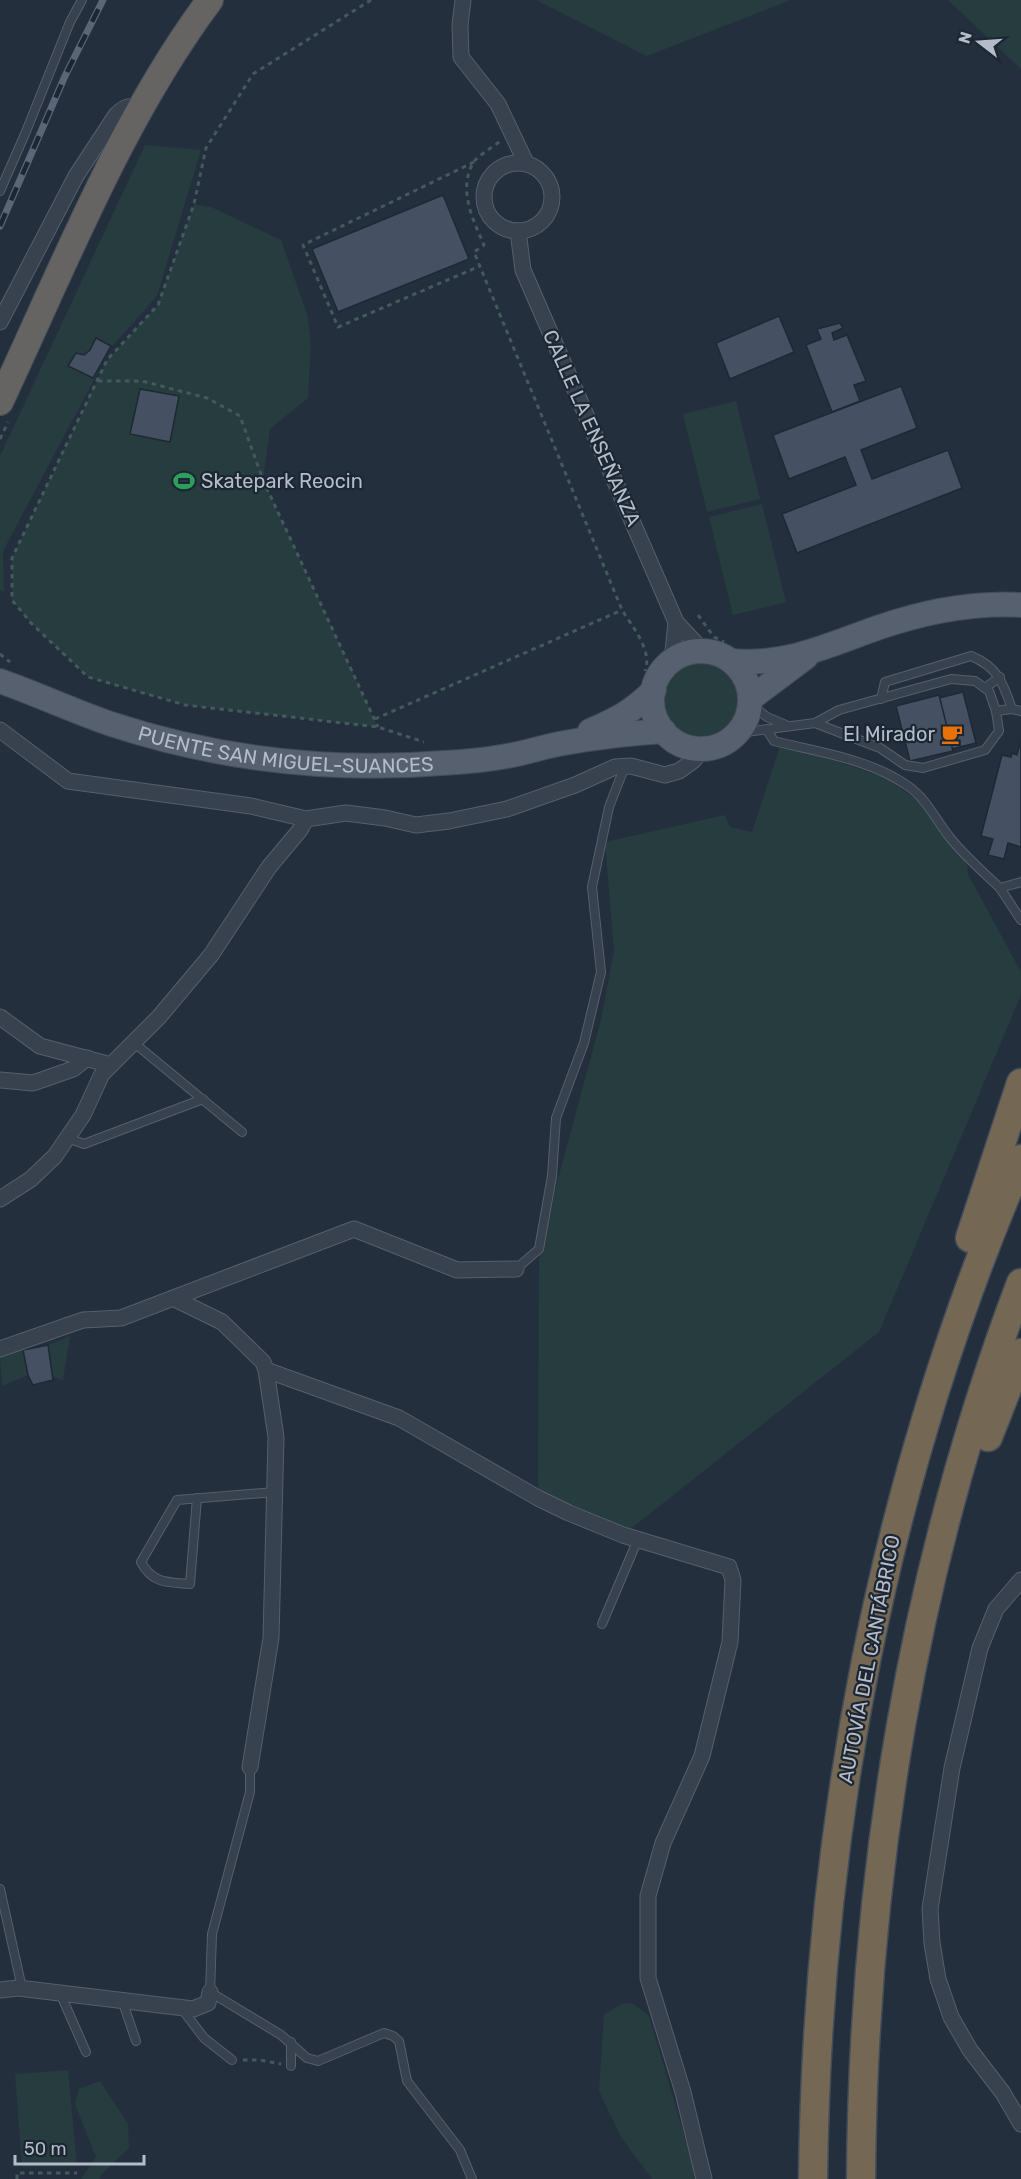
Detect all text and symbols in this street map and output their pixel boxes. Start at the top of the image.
north arrow [949,12,1009,72]
text: N [954,29,976,46]
street label: CALLE LA ENSEÑANZA [538,326,646,530]
sports icon: Skatepark Reocin [172,469,196,493]
place label: Skatepark Reocin [201,469,363,493]
street label: PUENTE SAN MIGUEL-SUANCES [135,721,434,778]
place label: El Mirador [843,722,935,746]
cafe icon: El Mirador [940,722,964,746]
street label: AUTOVÍA DEL CANTÁBRICO [833,1533,905,1785]
scale bar [15,2128,144,2166]
text: 50 m [24,2138,67,2160]

